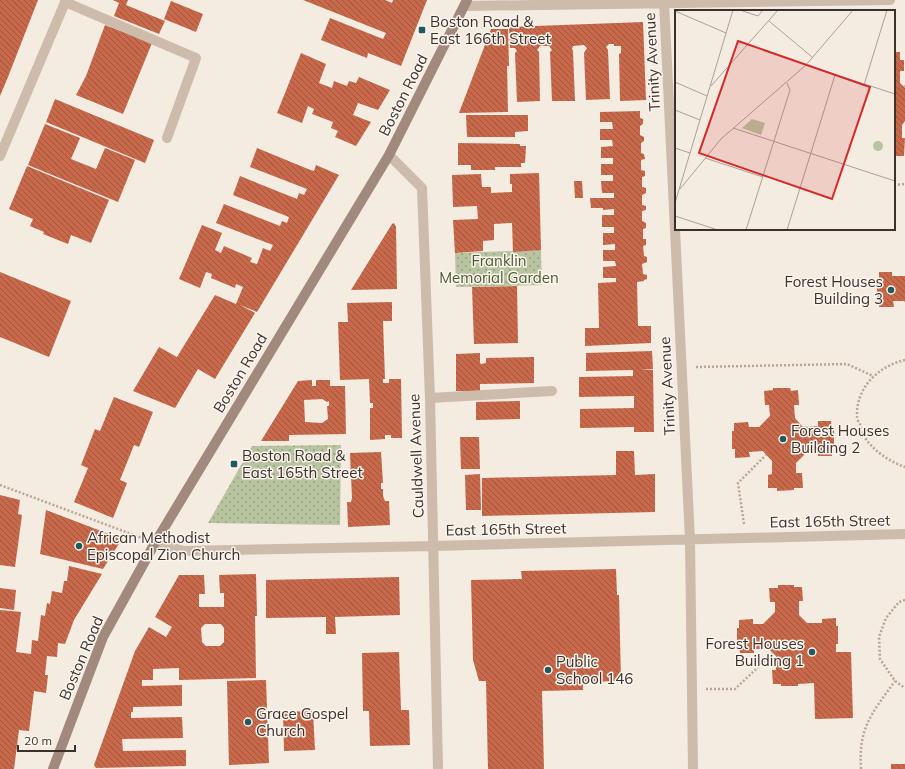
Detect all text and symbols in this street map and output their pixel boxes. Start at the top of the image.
inset map [675,10,895,230]
place label: Boston Road & East 166th Street [430,12,551,48]
street label: Trinity Avenue [640,12,664,112]
marker: Boston Road & East 166th Street [417,25,427,35]
street label: Boston Road [374,51,432,139]
park label: Franklin Memorial Garden [439,251,559,287]
place label: Forest Houses Building 3 [785,272,883,308]
marker: Forest Houses Building 3 [886,285,896,295]
street label: Boston Road [209,330,271,416]
street label: Trinity Avenue [655,336,679,436]
street label: Cauldwell Avenue [404,393,428,519]
place label: Forest Houses Building 2 [791,421,890,457]
marker: Forest Houses Building 2 [778,434,788,444]
place label: Boston Road & East 165th Street [242,446,363,482]
marker: Boston Road & East 165th Street [229,459,239,469]
street label: East 165th Street [770,510,890,532]
street label: East 165th Street [446,518,566,540]
place label: African Methodist Episcopal Zion Church [87,528,240,564]
marker: African Methodist Episcopal Zion Church [74,541,84,551]
street label: Boston Road [55,613,107,703]
place label: Forest Houses Building 1 [706,634,804,670]
marker: Forest Houses Building 1 [807,647,817,657]
place label: Public School 146 [556,652,633,688]
marker: Public School 146 [543,665,553,675]
place label: Grace Gospel Church [256,704,348,740]
marker: Grace Gospel Church [243,717,253,727]
scale bar [18,727,75,753]
text: 20 m [24,733,52,748]

